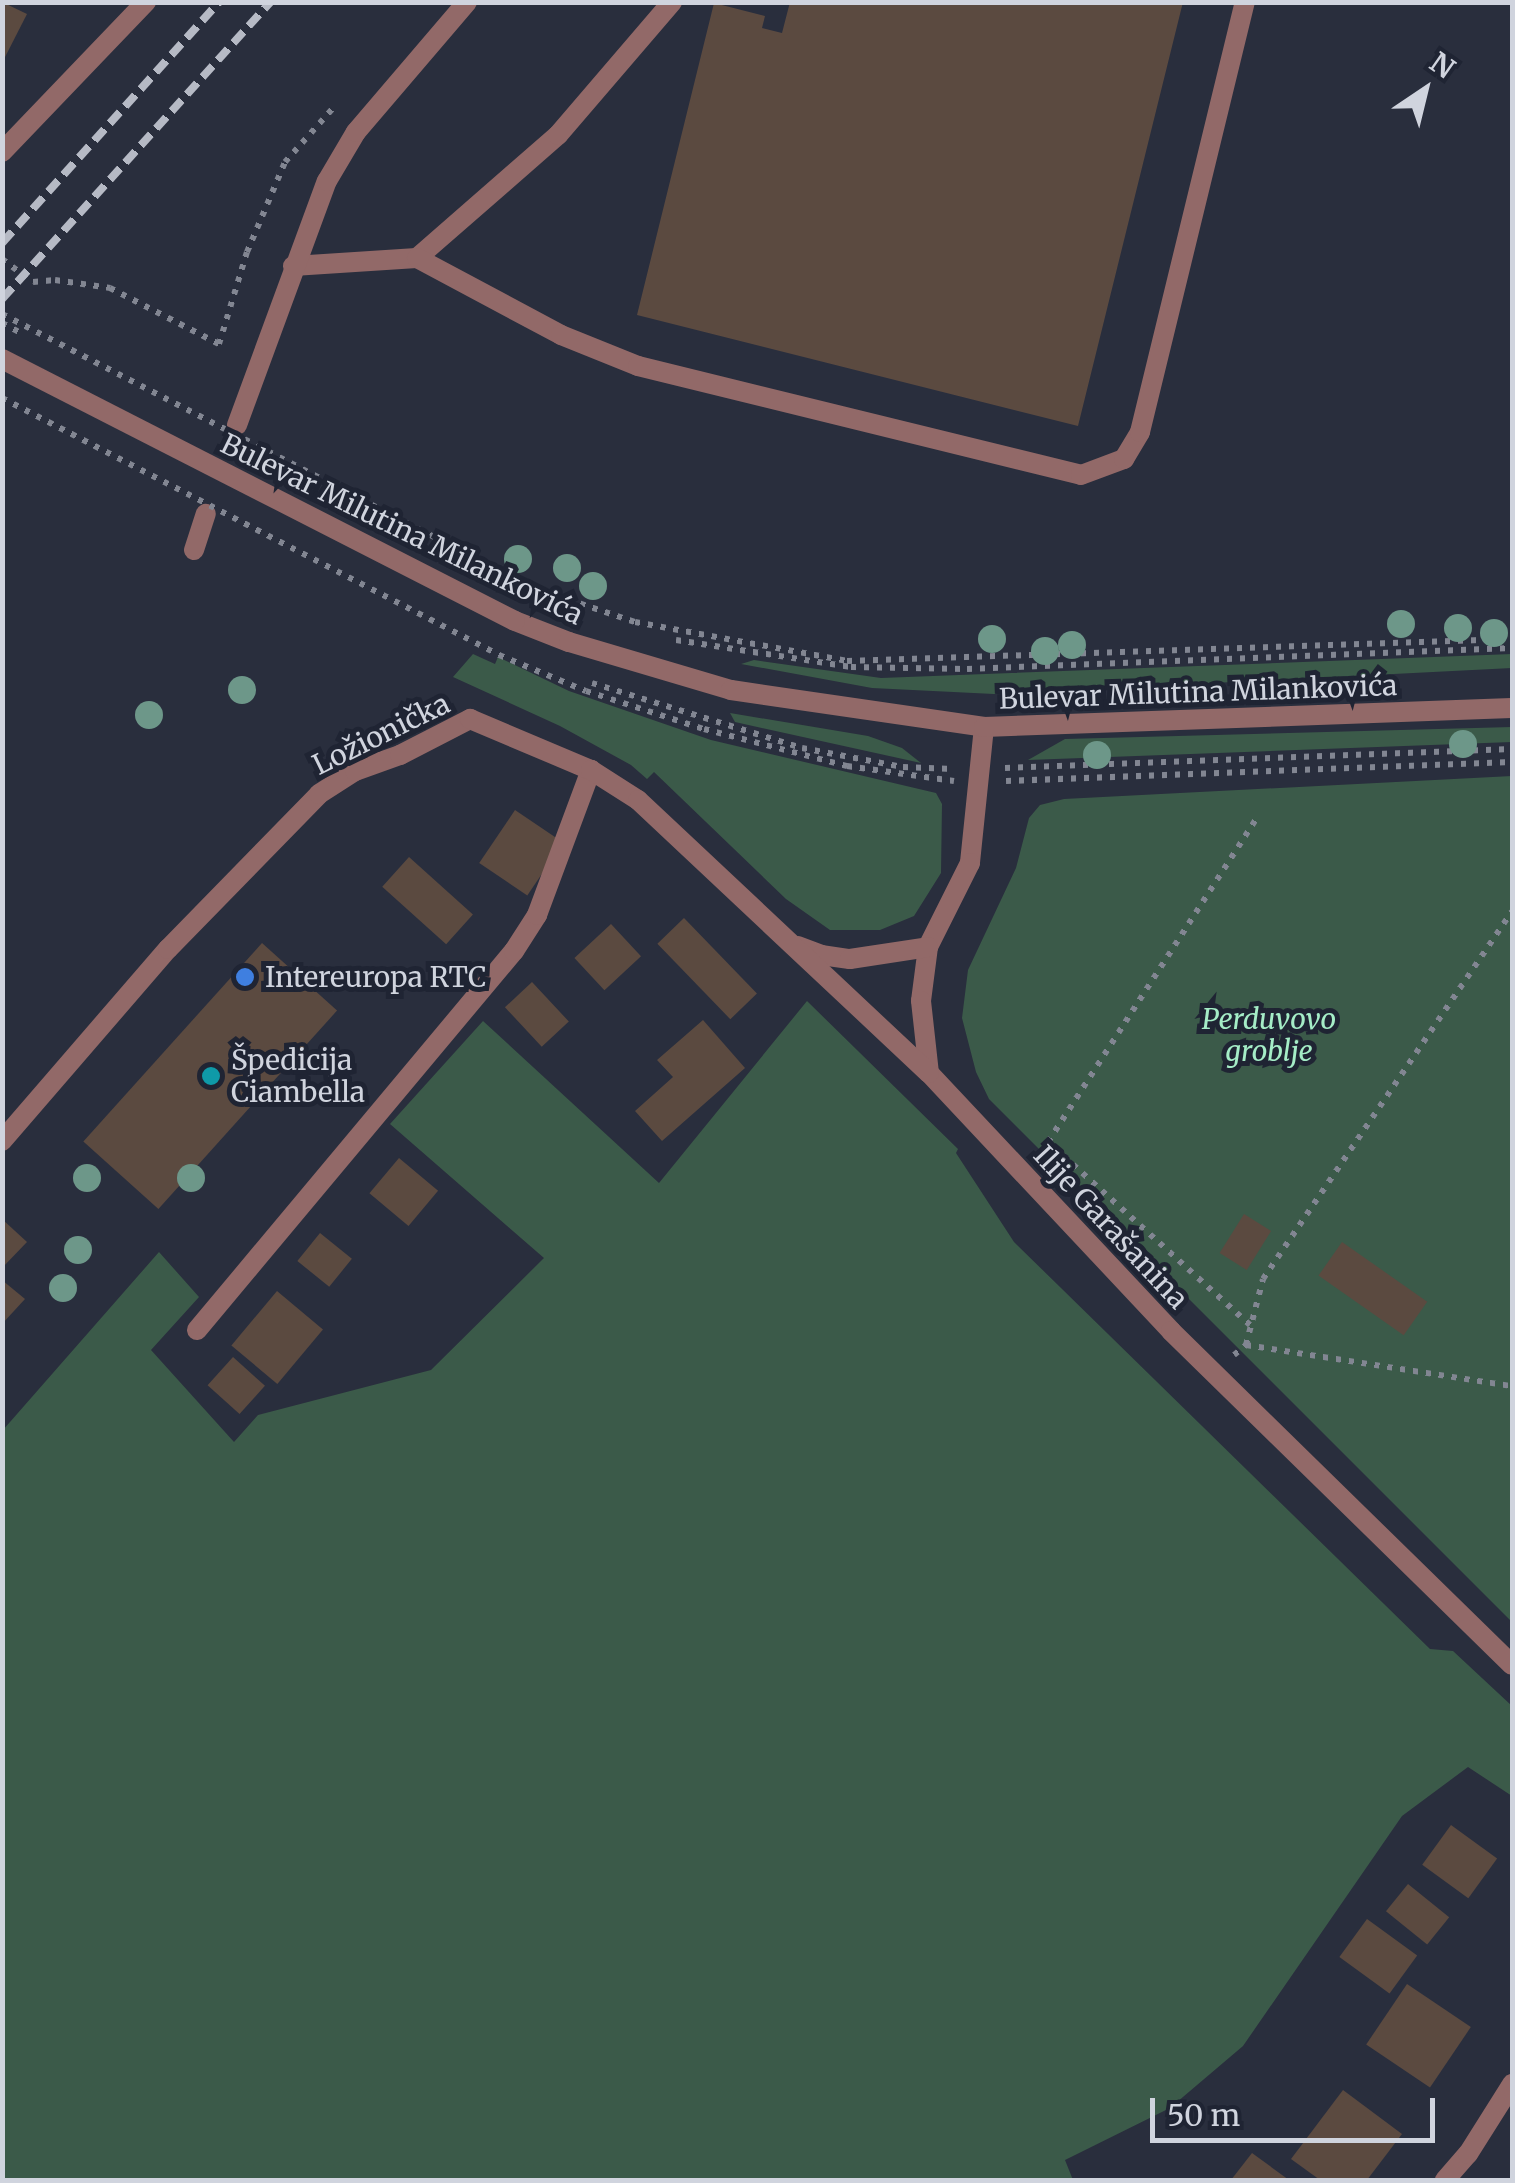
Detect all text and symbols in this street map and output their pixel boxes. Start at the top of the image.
north arrow [1375,40,1475,140]
text: N [1423,44,1462,87]
street label: Bulevar Milutina Milankovića [215,427,589,631]
street label: Bulevar Milutina Milankovića [998,668,1398,716]
street label: Ložionička [307,686,455,782]
place label: Intereuropa RTC [265,960,486,994]
marker: Intereuropa RTC [234,966,256,988]
park label: Perduvovo groblje [1202,1002,1336,1068]
place label: Špedicija Ciambella [231,1043,365,1109]
marker: Špedicija Ciambella [200,1065,222,1087]
street label: Ilije Garašanina [1027,1139,1195,1315]
scale bar [1155,2078,1440,2140]
text: 50 m [1167,2096,1240,2134]

